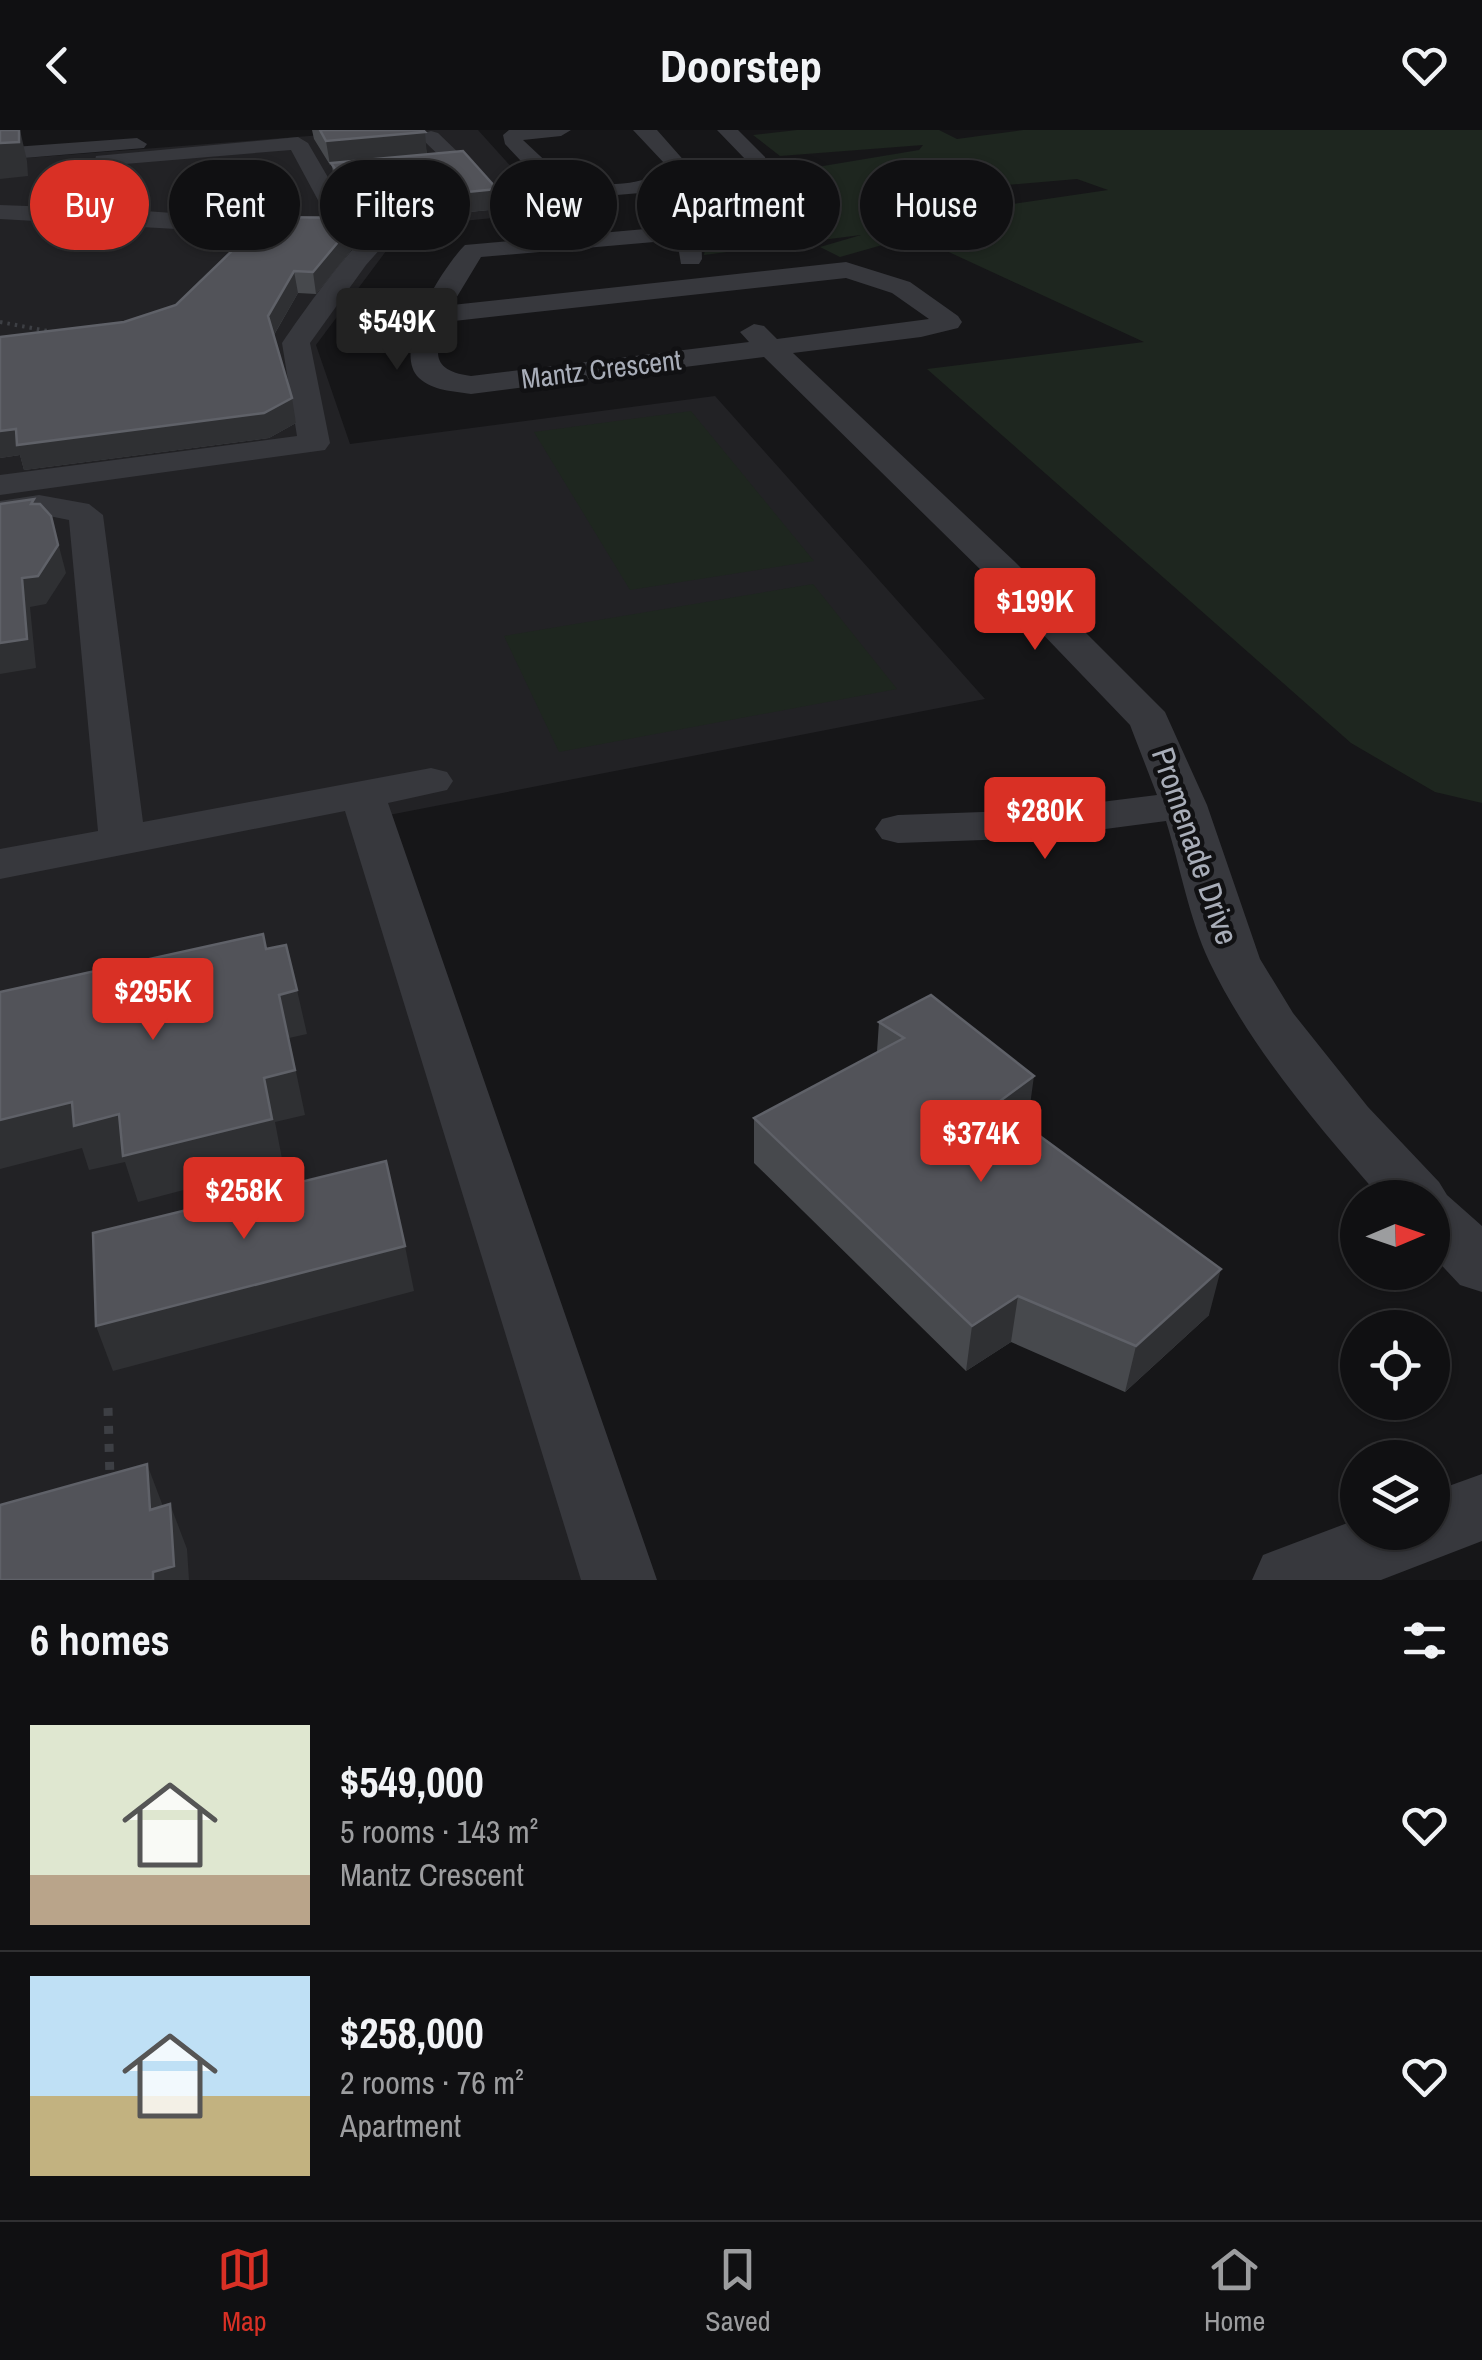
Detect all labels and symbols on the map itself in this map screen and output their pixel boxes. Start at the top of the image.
pin: $549K [327,288,467,373]
street label: Mantz Crescent [519,340,683,398]
pin: $199K [965,568,1105,653]
street label: Promenade Drive [1142,742,1249,950]
pin: $280K [975,777,1115,862]
pin: $295K [83,958,223,1043]
pin: $374K [911,1100,1051,1185]
pin: $258K [174,1157,314,1242]
north arrow [1340,1180,1450,1290]

